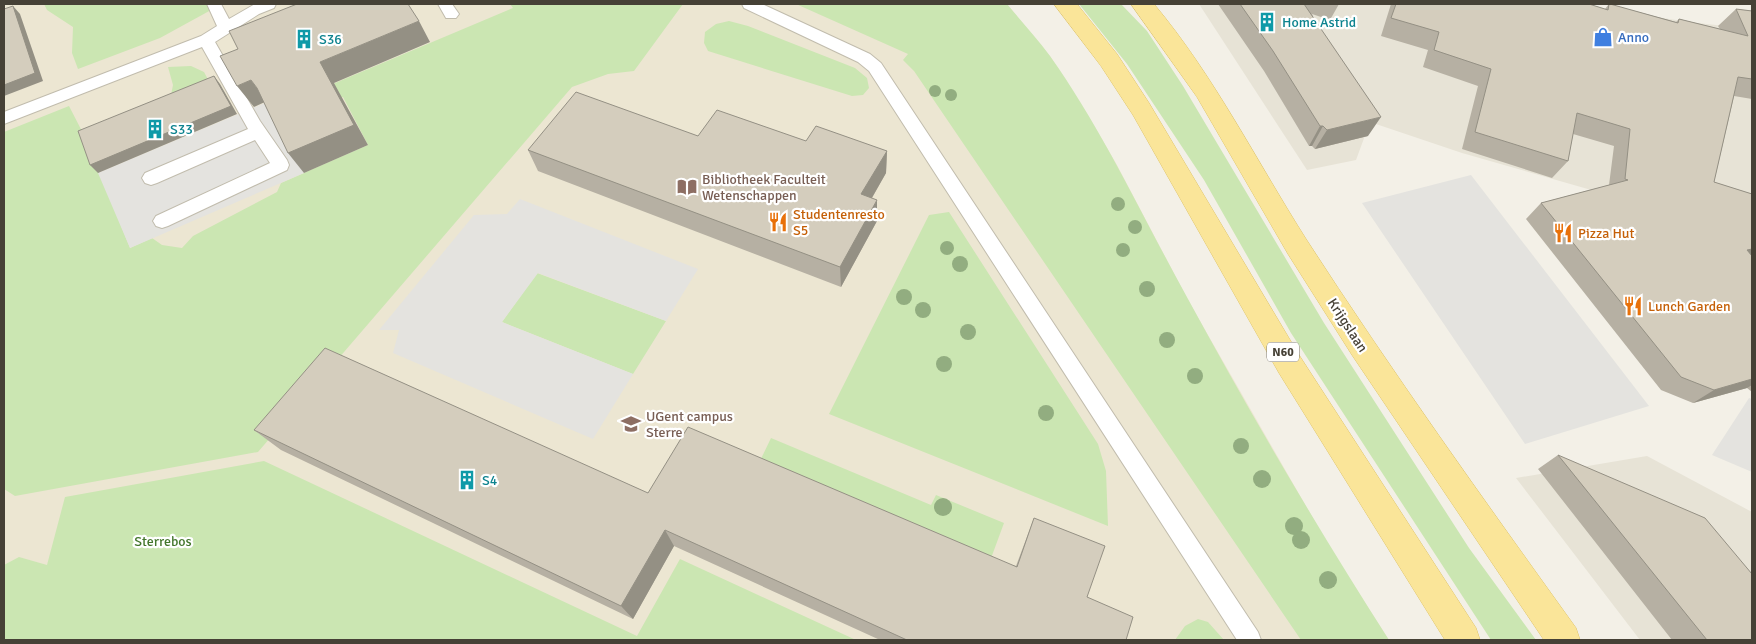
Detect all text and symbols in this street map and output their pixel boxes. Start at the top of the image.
building icon: Home Astrid [1256,11,1278,33]
place label: Home Astrid [1282,14,1356,31]
shop icon: Anno [1592,26,1614,48]
building icon: S36 [293,28,315,50]
place label: Anno [1618,29,1649,46]
place label: S36 [319,31,342,48]
building icon: S33 [144,118,166,140]
place label: S33 [170,121,193,138]
place label: Bibliotheek Faculteit Wetenschappen [702,171,826,204]
library icon: Bibliotheek Faculteit Wetenschappen [676,176,698,198]
place label: Studentenresto S5 [793,206,885,239]
restaurant icon: Studentenresto S5 [767,211,789,233]
restaurant icon: Pizza Hut [1552,222,1574,244]
place label: Pizza Hut [1578,225,1635,242]
street label: Krijgslaan [1324,295,1371,355]
restaurant icon: Lunch Garden [1622,295,1644,317]
place label: Lunch Garden [1648,298,1731,315]
road number: N60 [1267,342,1299,362]
place label: UGent campus Sterre [646,408,733,441]
school or university icon: UGent campus Sterre [620,413,642,435]
building icon: S4 [456,469,478,491]
place label: S4 [482,472,498,489]
park label: Sterrebos [134,533,192,550]

